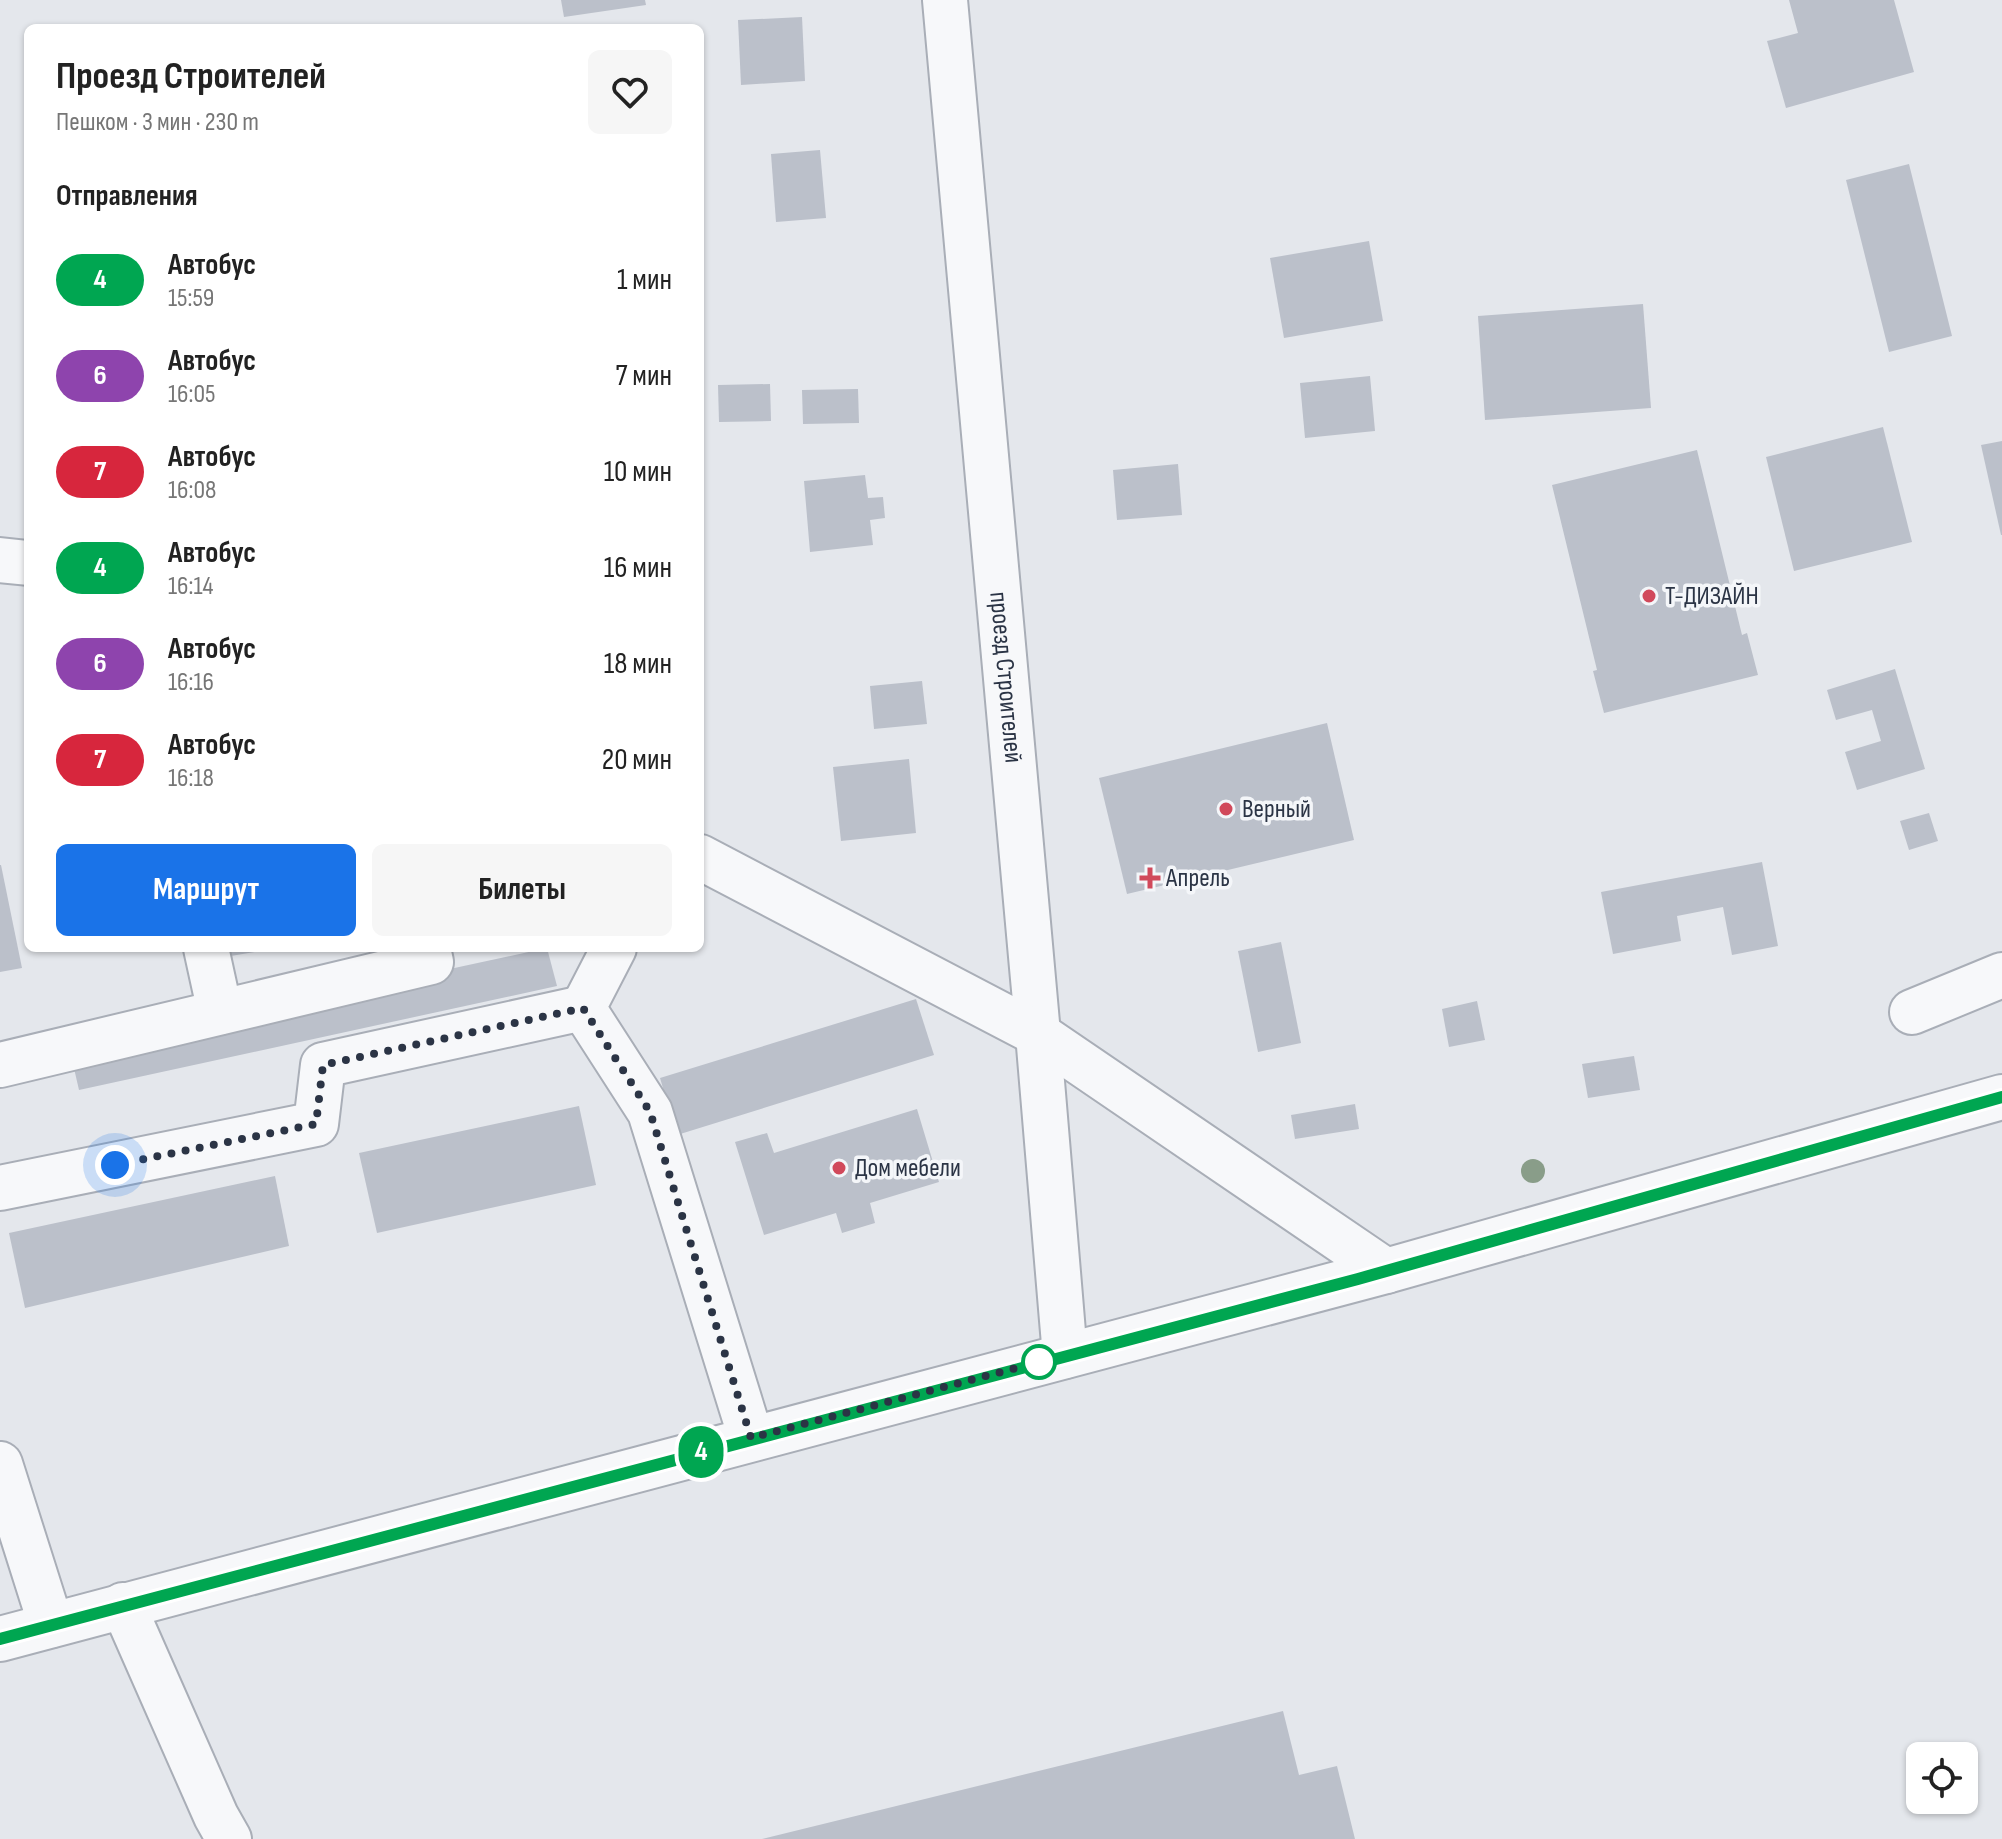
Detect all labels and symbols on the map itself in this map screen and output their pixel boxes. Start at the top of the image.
place label: Т-ДИЗАЙН [1665,581,1759,612]
marker: Т-ДИЗАЙН [1640,587,1658,605]
street label: проезд Строителей [983,590,1029,764]
place label: Верный [1242,794,1311,825]
marker: Верный [1217,800,1235,818]
place label: Апрель [1165,863,1230,894]
marker: Апрель [1141,869,1159,887]
your location [95,1145,135,1185]
place label: Дом мебели [855,1153,961,1184]
marker: Дом мебели [830,1159,848,1177]
unlabelled marker [1022,1345,1056,1379]
line badge: 4 [675,1426,727,1478]

